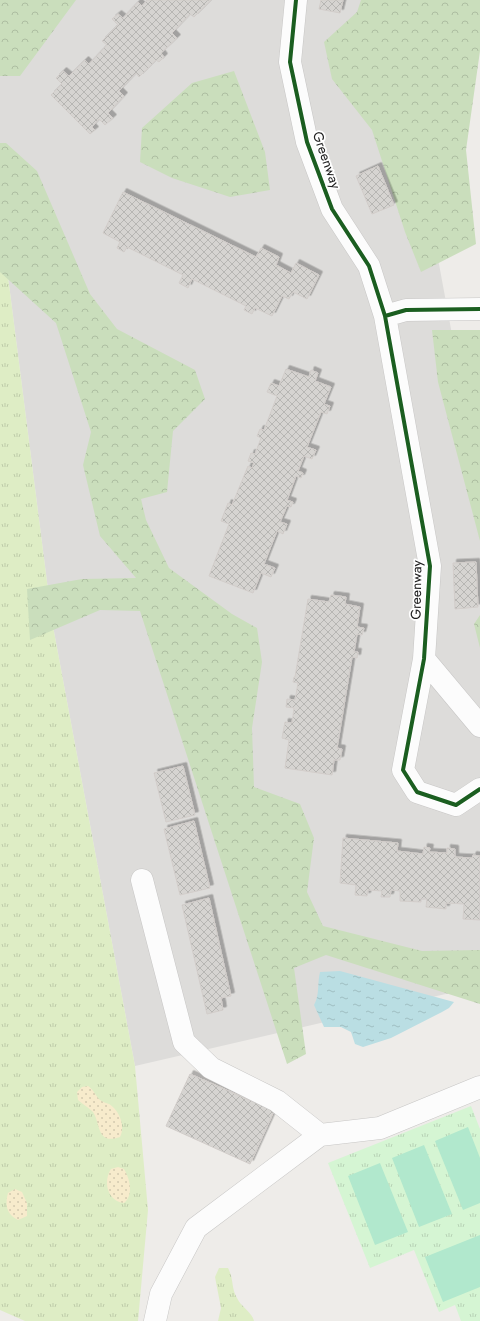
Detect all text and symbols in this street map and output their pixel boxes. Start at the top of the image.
street label: Greenway [308,129,346,192]
street label: Greenway [405,559,427,620]

